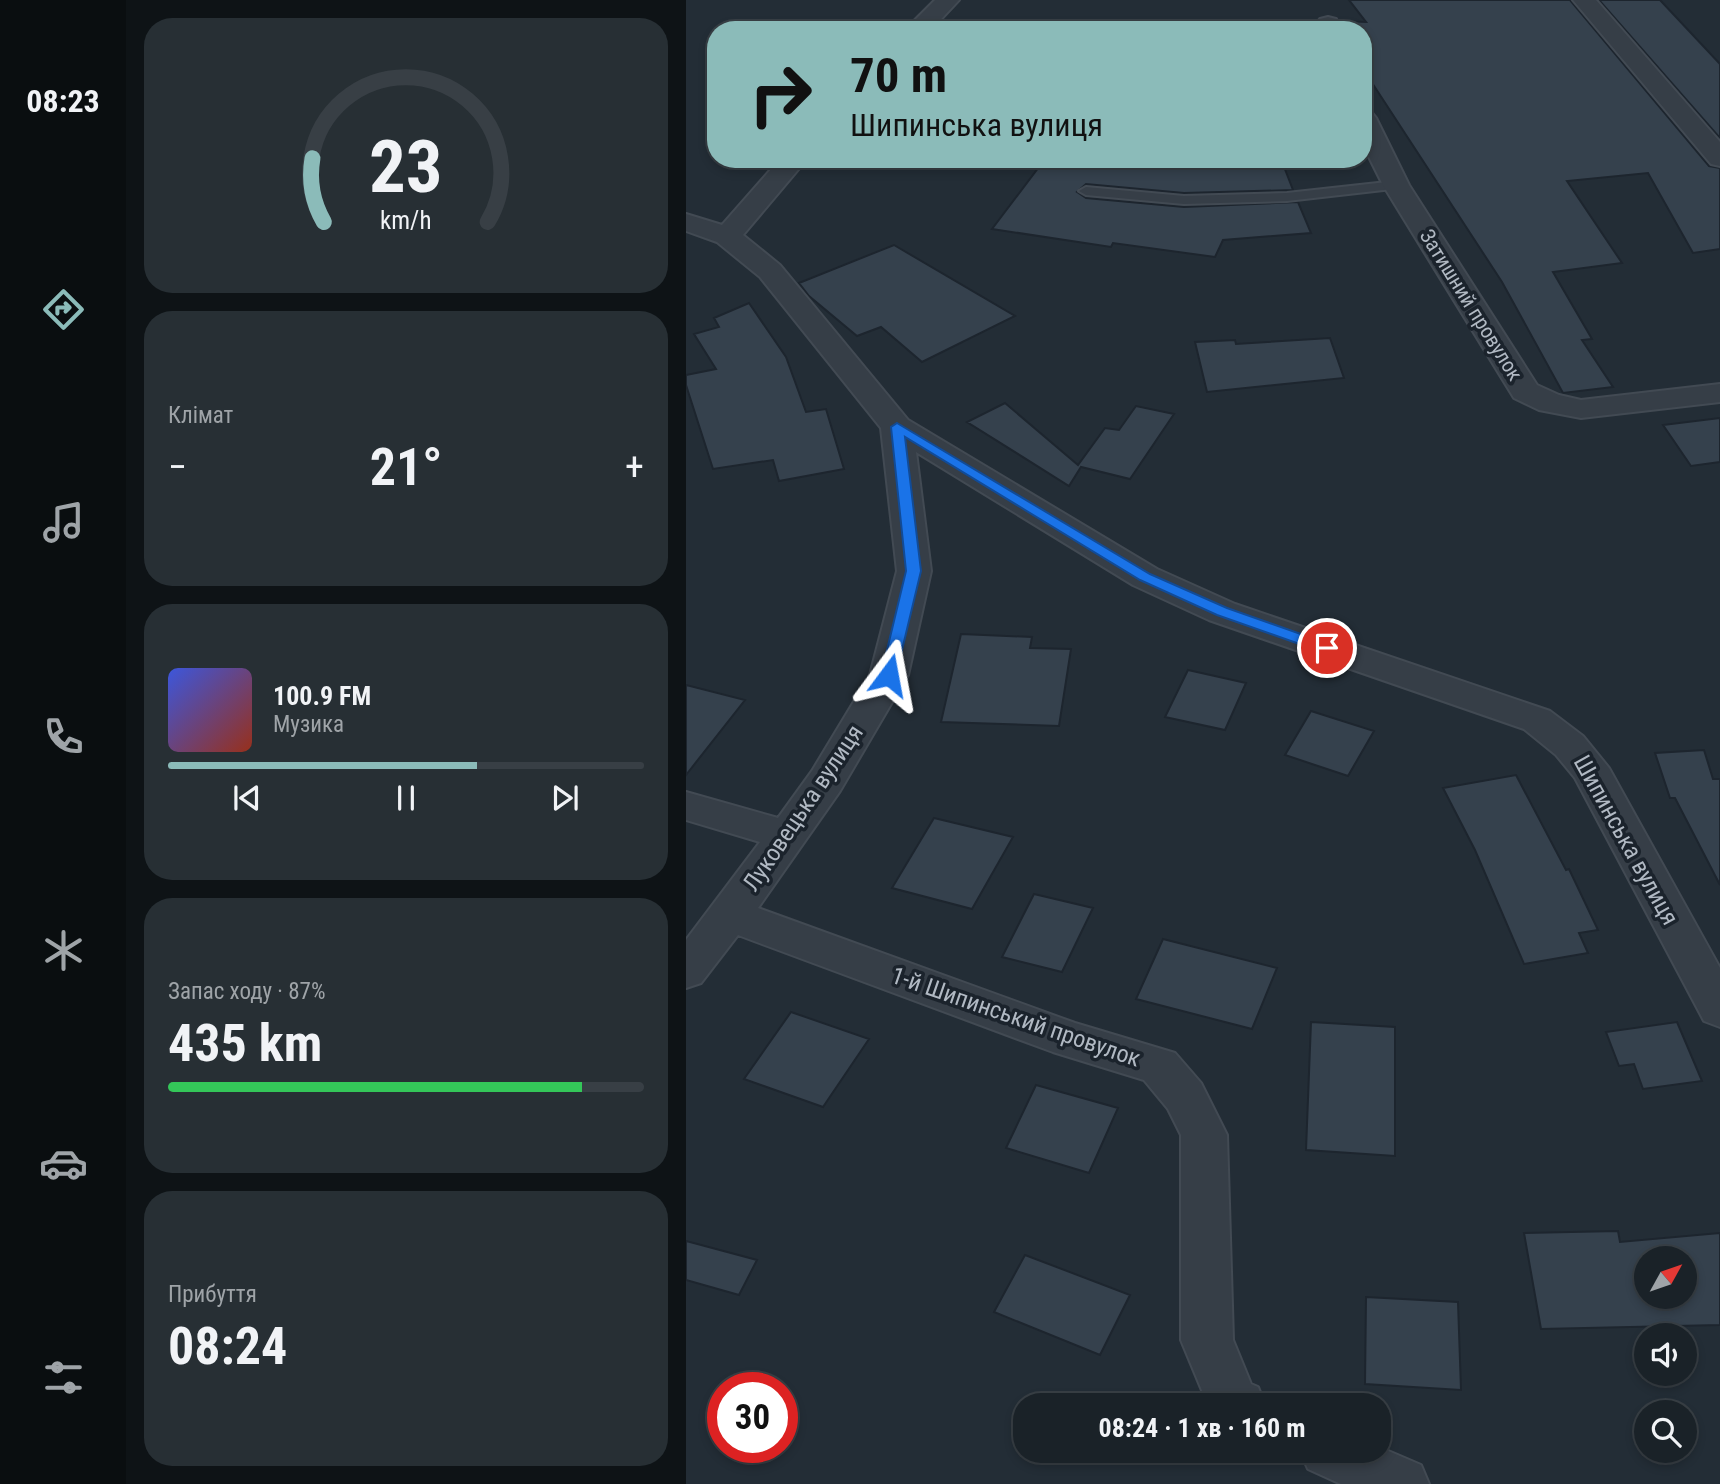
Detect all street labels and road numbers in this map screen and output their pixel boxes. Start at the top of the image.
street label: Затишний провулок [1415,225,1527,385]
street label: Луковецька вулиця [737,720,869,896]
street label: Шипинська вулиця [1568,750,1684,930]
street label: 1-й Шипинський провулок [888,961,1145,1073]

